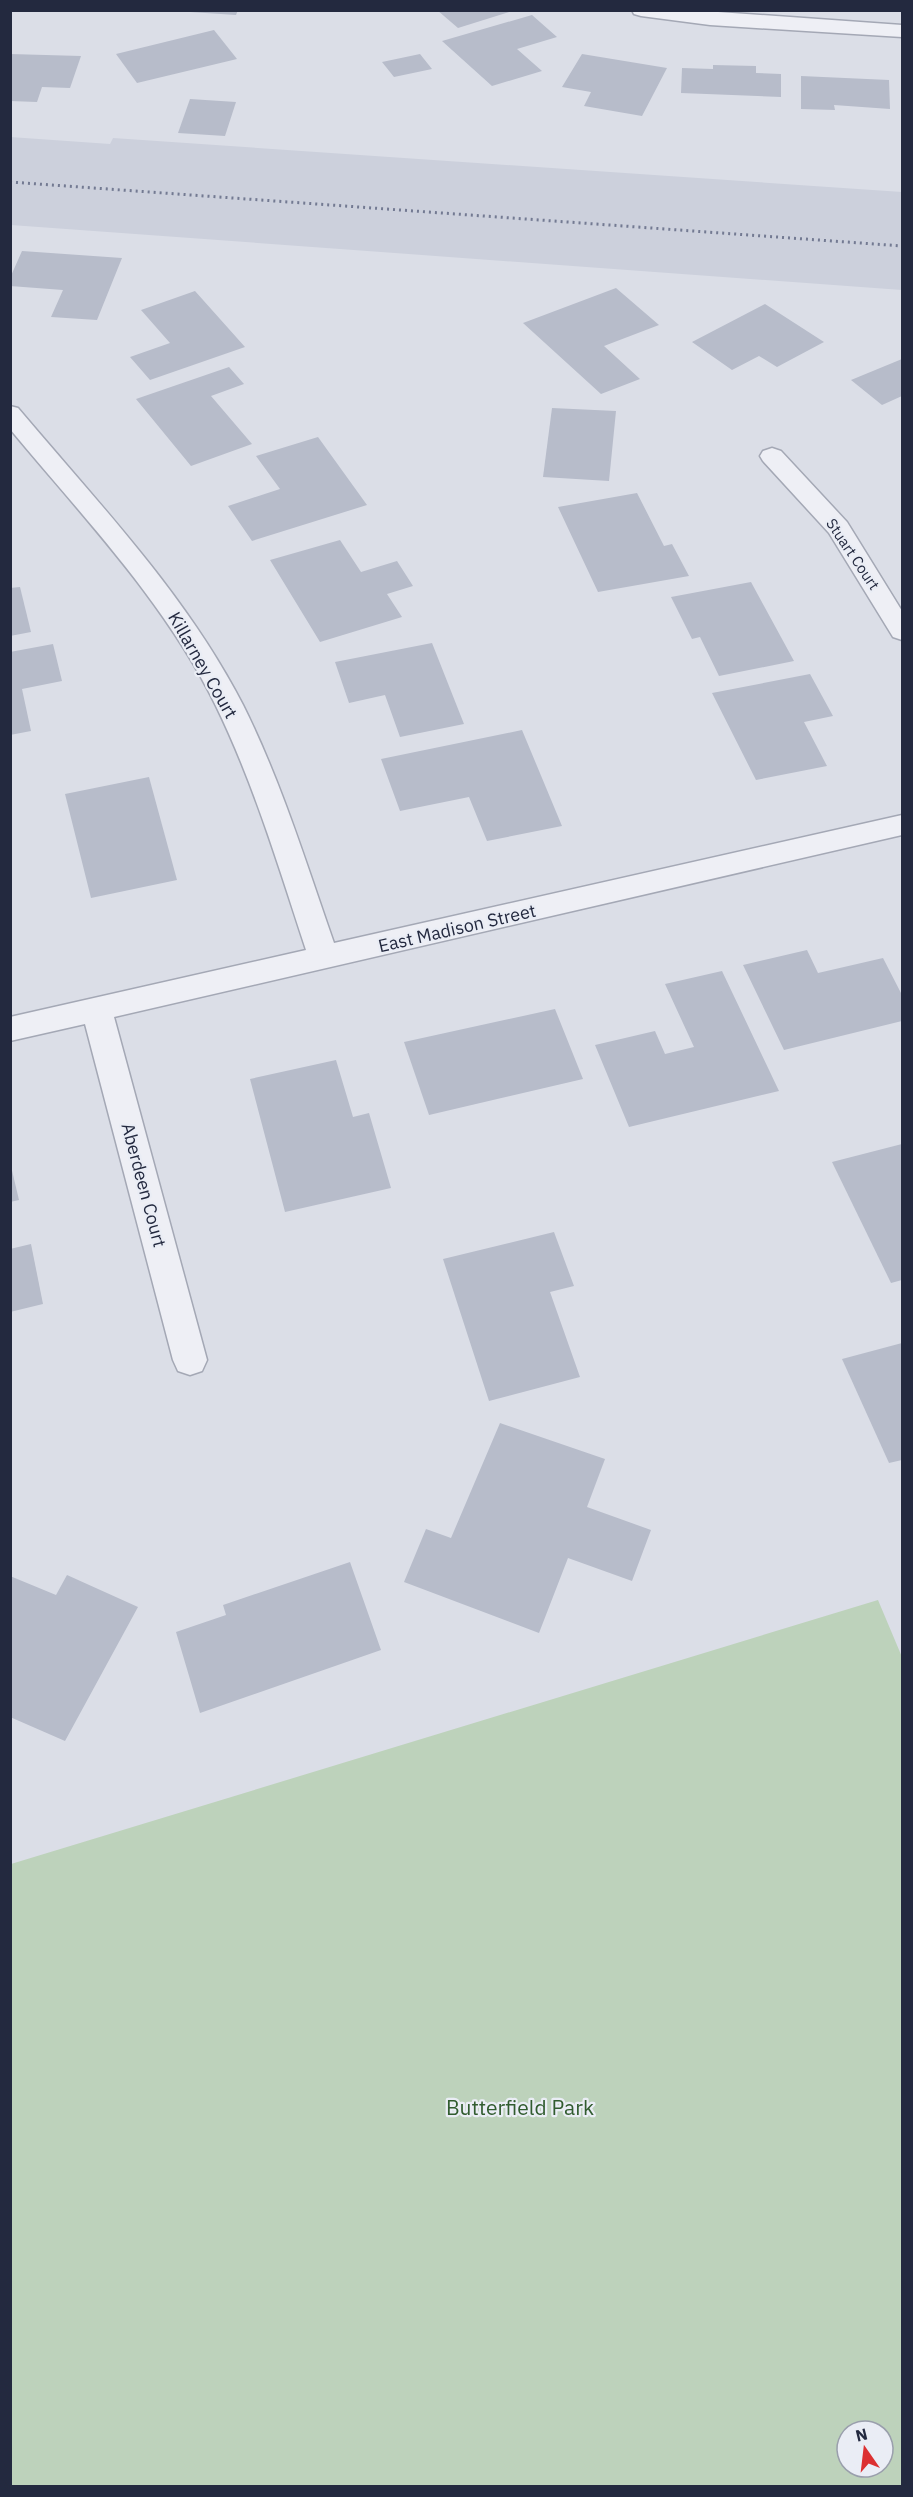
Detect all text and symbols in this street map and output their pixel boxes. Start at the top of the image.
street label: Stuart Court [822,515,884,593]
street label: Killarney Court [163,607,243,723]
street label: East Madison Street [376,899,538,957]
street label: Aberdeen Court [116,1120,172,1250]
park label: Butterfield Park [446,2093,594,2121]
north arrow [835,2419,895,2479]
text: N [853,2423,869,2446]

